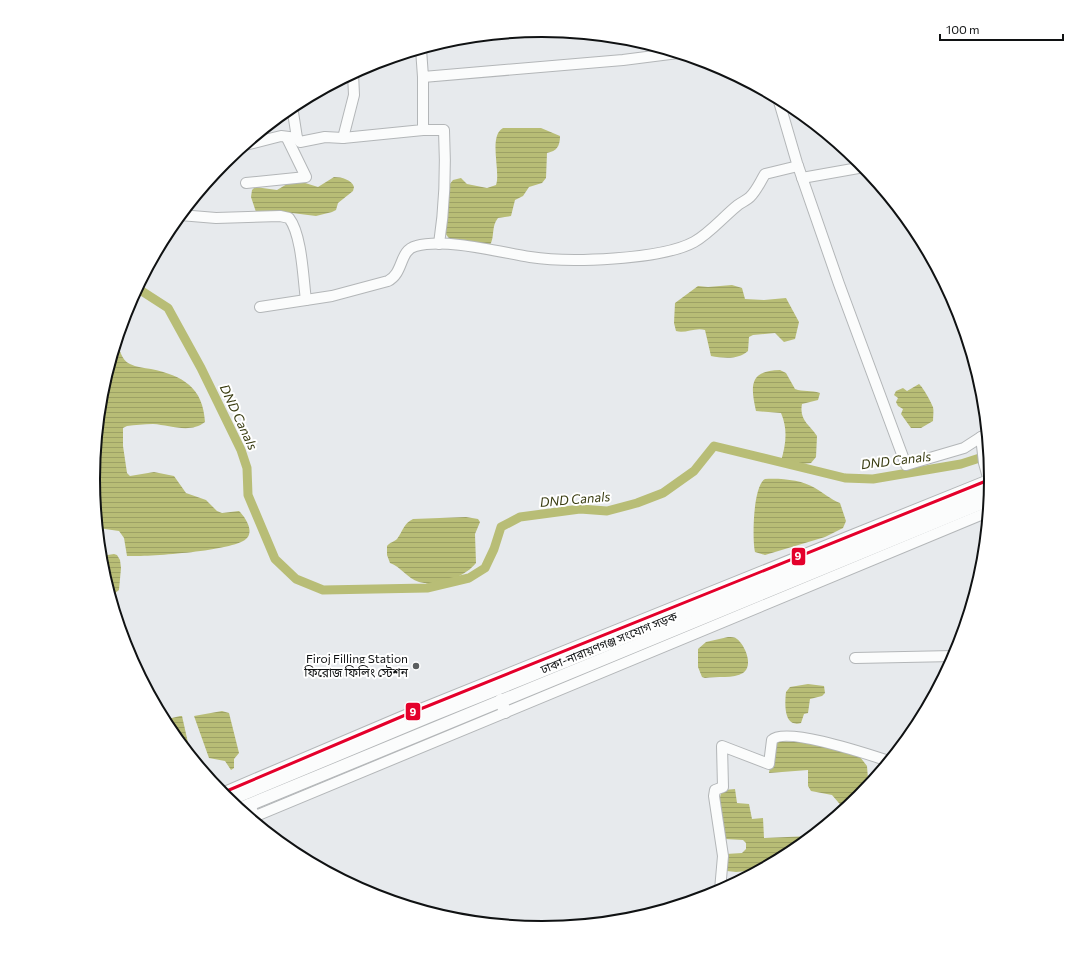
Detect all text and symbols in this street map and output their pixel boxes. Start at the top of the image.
scale bar [940,16,1063,42]
text: 100 m [946,22,980,36]
water label: DND Canals [217,382,261,452]
water label: DND Canals [860,448,932,472]
water label: DND Canals [539,488,611,510]
line badge: 9 [791,547,806,566]
text: 9 [795,549,802,562]
street label: ঢাকা-নারায়ণগঞ্জ সংযোগ সড়ক [537,608,680,677]
place label: Firoj Filling Station ফিরোজ ফিলিং স্টেশন [303,651,409,679]
marker: Firoj Filling Station ফিরোজ ফিলিং স্টেশন [411,661,421,671]
line badge: 9 [405,702,421,721]
text: 9 [410,705,417,718]

